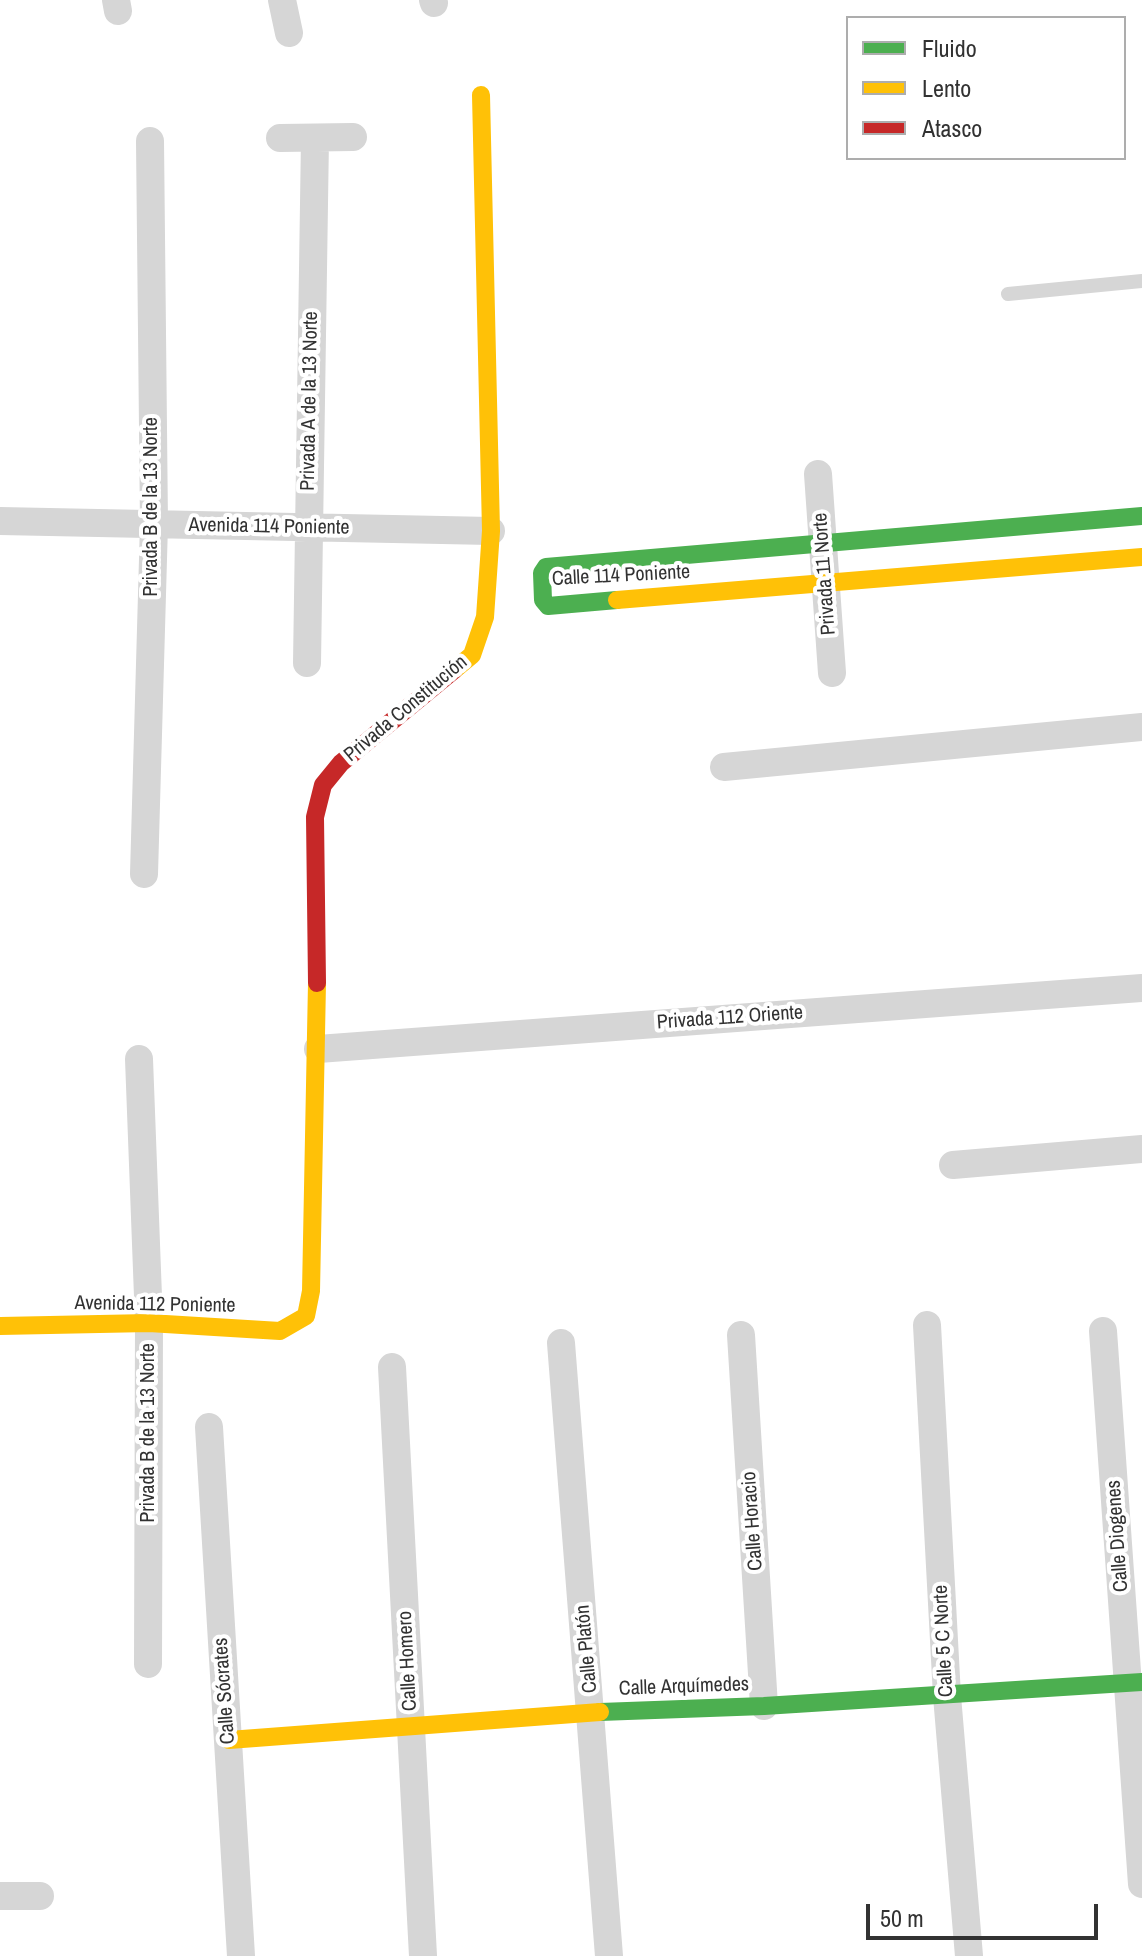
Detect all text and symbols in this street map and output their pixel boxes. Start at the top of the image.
legend [846,16,1126,160]
text: Fluido [922,32,977,64]
text: Lento [922,72,971,104]
text: Atasco [922,112,982,144]
street label: Privada A de la 13 Norte [296,311,324,491]
street label: Privada B de la 13 Norte [140,417,164,597]
street label: Privada 11 Norte [809,512,841,636]
street label: Avenida 114 Poniente [188,514,350,540]
street label: Calle 114 Poniente [551,560,691,592]
street label: Privada Constitución [340,651,472,767]
street label: Privada 112 Oriente [656,1001,804,1035]
street label: Avenida 112 Poniente [74,1292,236,1318]
street label: Privada B de la 13 Norte [137,1343,161,1523]
street label: Calle Horacio [738,1471,768,1571]
street label: Calle Diogenes [1102,1479,1134,1593]
street label: Calle 5 C Norte [929,1584,959,1698]
street label: Calle Platón [571,1604,603,1694]
street label: Calle Homero [393,1610,423,1712]
street label: Calle Sócrates [209,1637,241,1745]
street label: Calle Arquímedes [618,1673,750,1701]
scale bar [870,1888,1102,1938]
text: 50 m [880,1902,924,1934]

